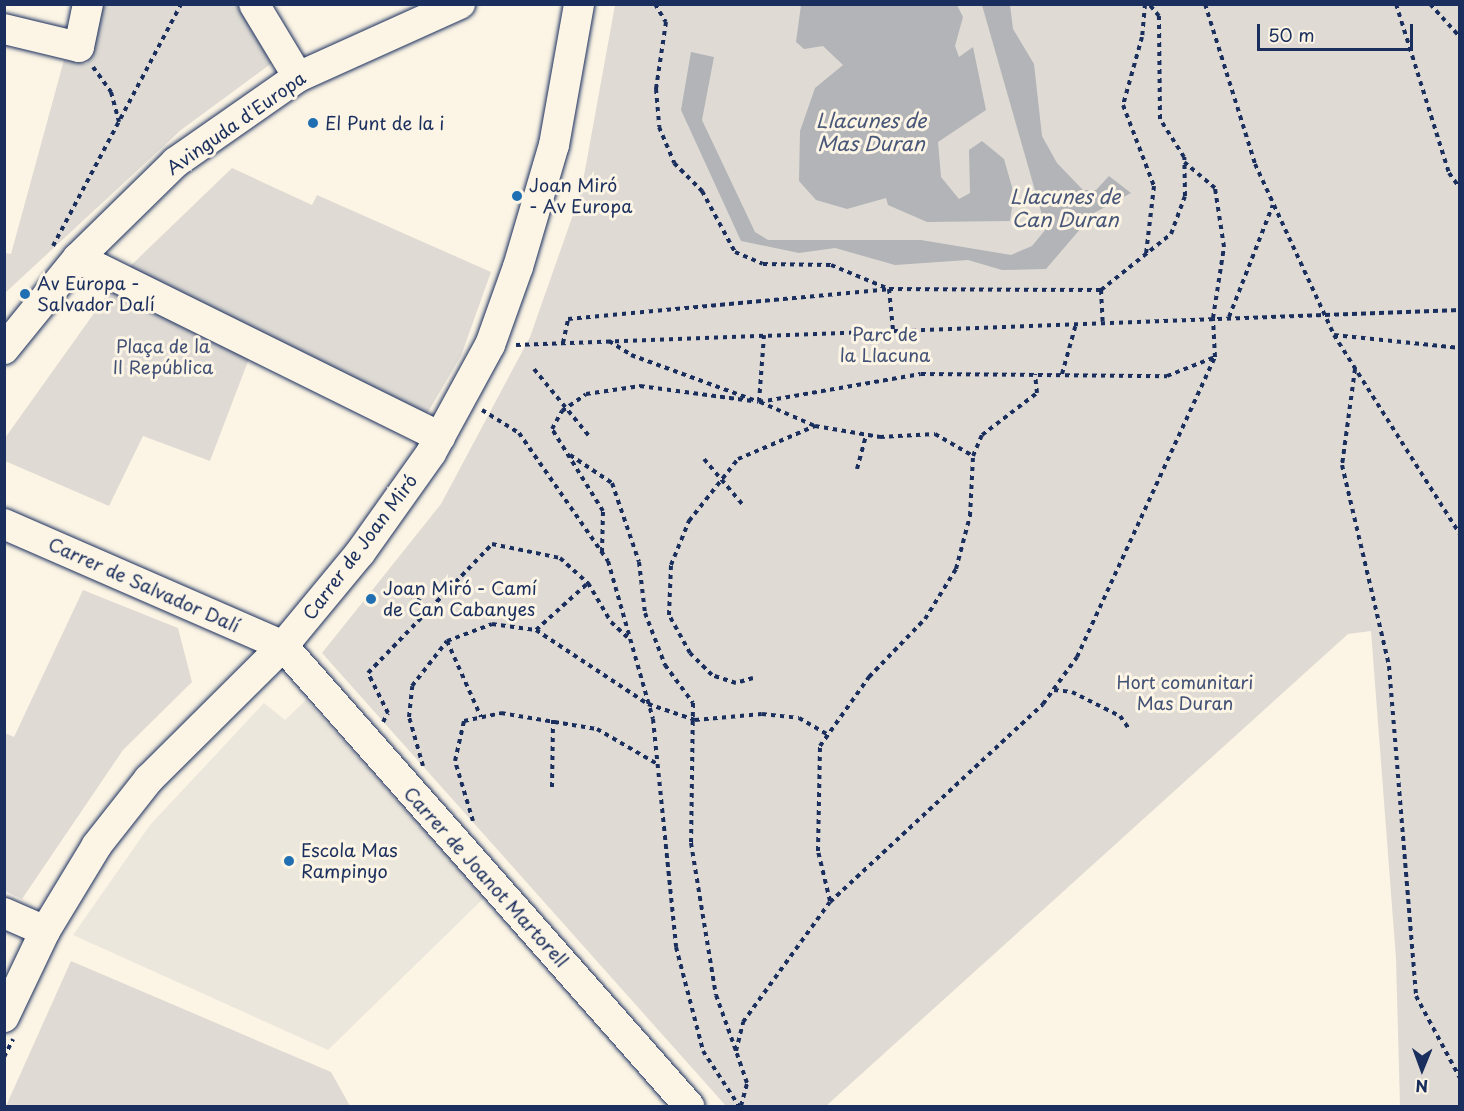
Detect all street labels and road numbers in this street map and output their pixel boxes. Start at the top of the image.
street label: Avinguda d'Europa [163,67,309,179]
street label: Carrer de Joan Miró [298,470,422,624]
street label: Carrer de Salvador Dalí [45,533,243,637]
street label: Carrer de Joanot Martorell [399,782,573,972]

